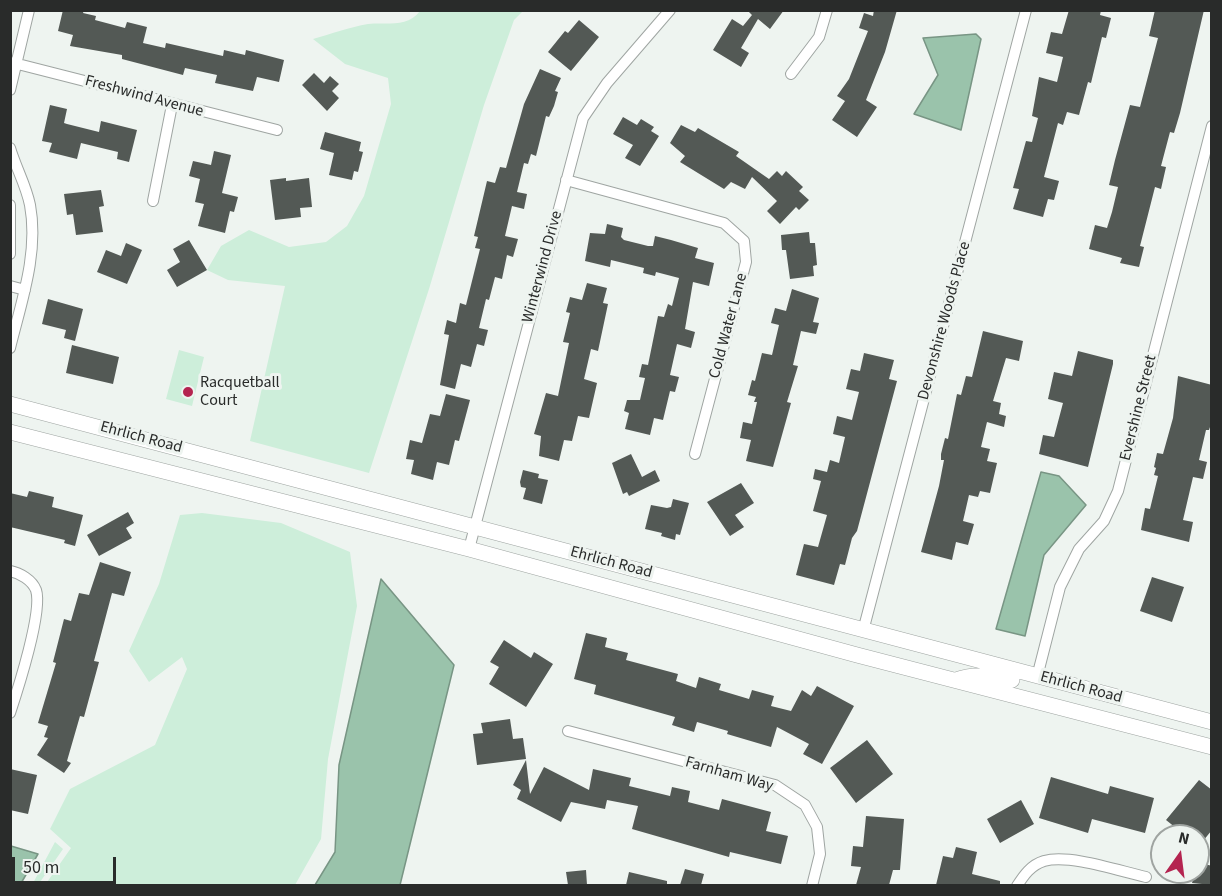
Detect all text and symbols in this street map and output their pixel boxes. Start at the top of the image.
street label: Freshwind Avenue [83,72,205,122]
street label: Winterwind Drive [519,209,567,325]
street label: Devonshire Woods Place [915,240,975,402]
street label: Cold Water Lane [706,271,752,381]
street label: Evershine Street [1117,353,1161,463]
place label: Racquetball Court [200,373,280,411]
marker: Racquetball Court [181,385,195,399]
street label: Ehrlich Road [98,418,184,458]
street label: Ehrlich Road [568,543,654,583]
street label: Ehrlich Road [1038,668,1124,708]
street label: Farnham Way [683,753,775,797]
north arrow [1150,824,1210,884]
text: N [1176,827,1192,850]
scale bar [15,845,118,883]
text: 50 m [23,855,59,880]

